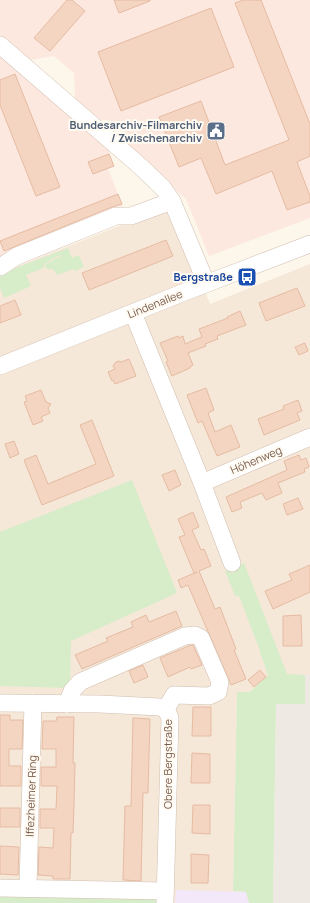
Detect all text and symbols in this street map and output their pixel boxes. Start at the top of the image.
place label: Bundesarchiv-Filmarchiv / Zwischenarchiv [70,117,202,145]
public building icon: Bundesarchiv-Filmarchiv / Zwischenarchiv [205,120,227,142]
bus stop icon: Bergstraße [236,266,258,288]
place label: Bergstraße [174,269,233,284]
street label: Lindenallee [125,285,185,321]
street label: Höhenweg [228,442,284,477]
street label: Obere Bergstraße [160,719,175,809]
street label: Iffezheimer Ring [22,755,39,837]

